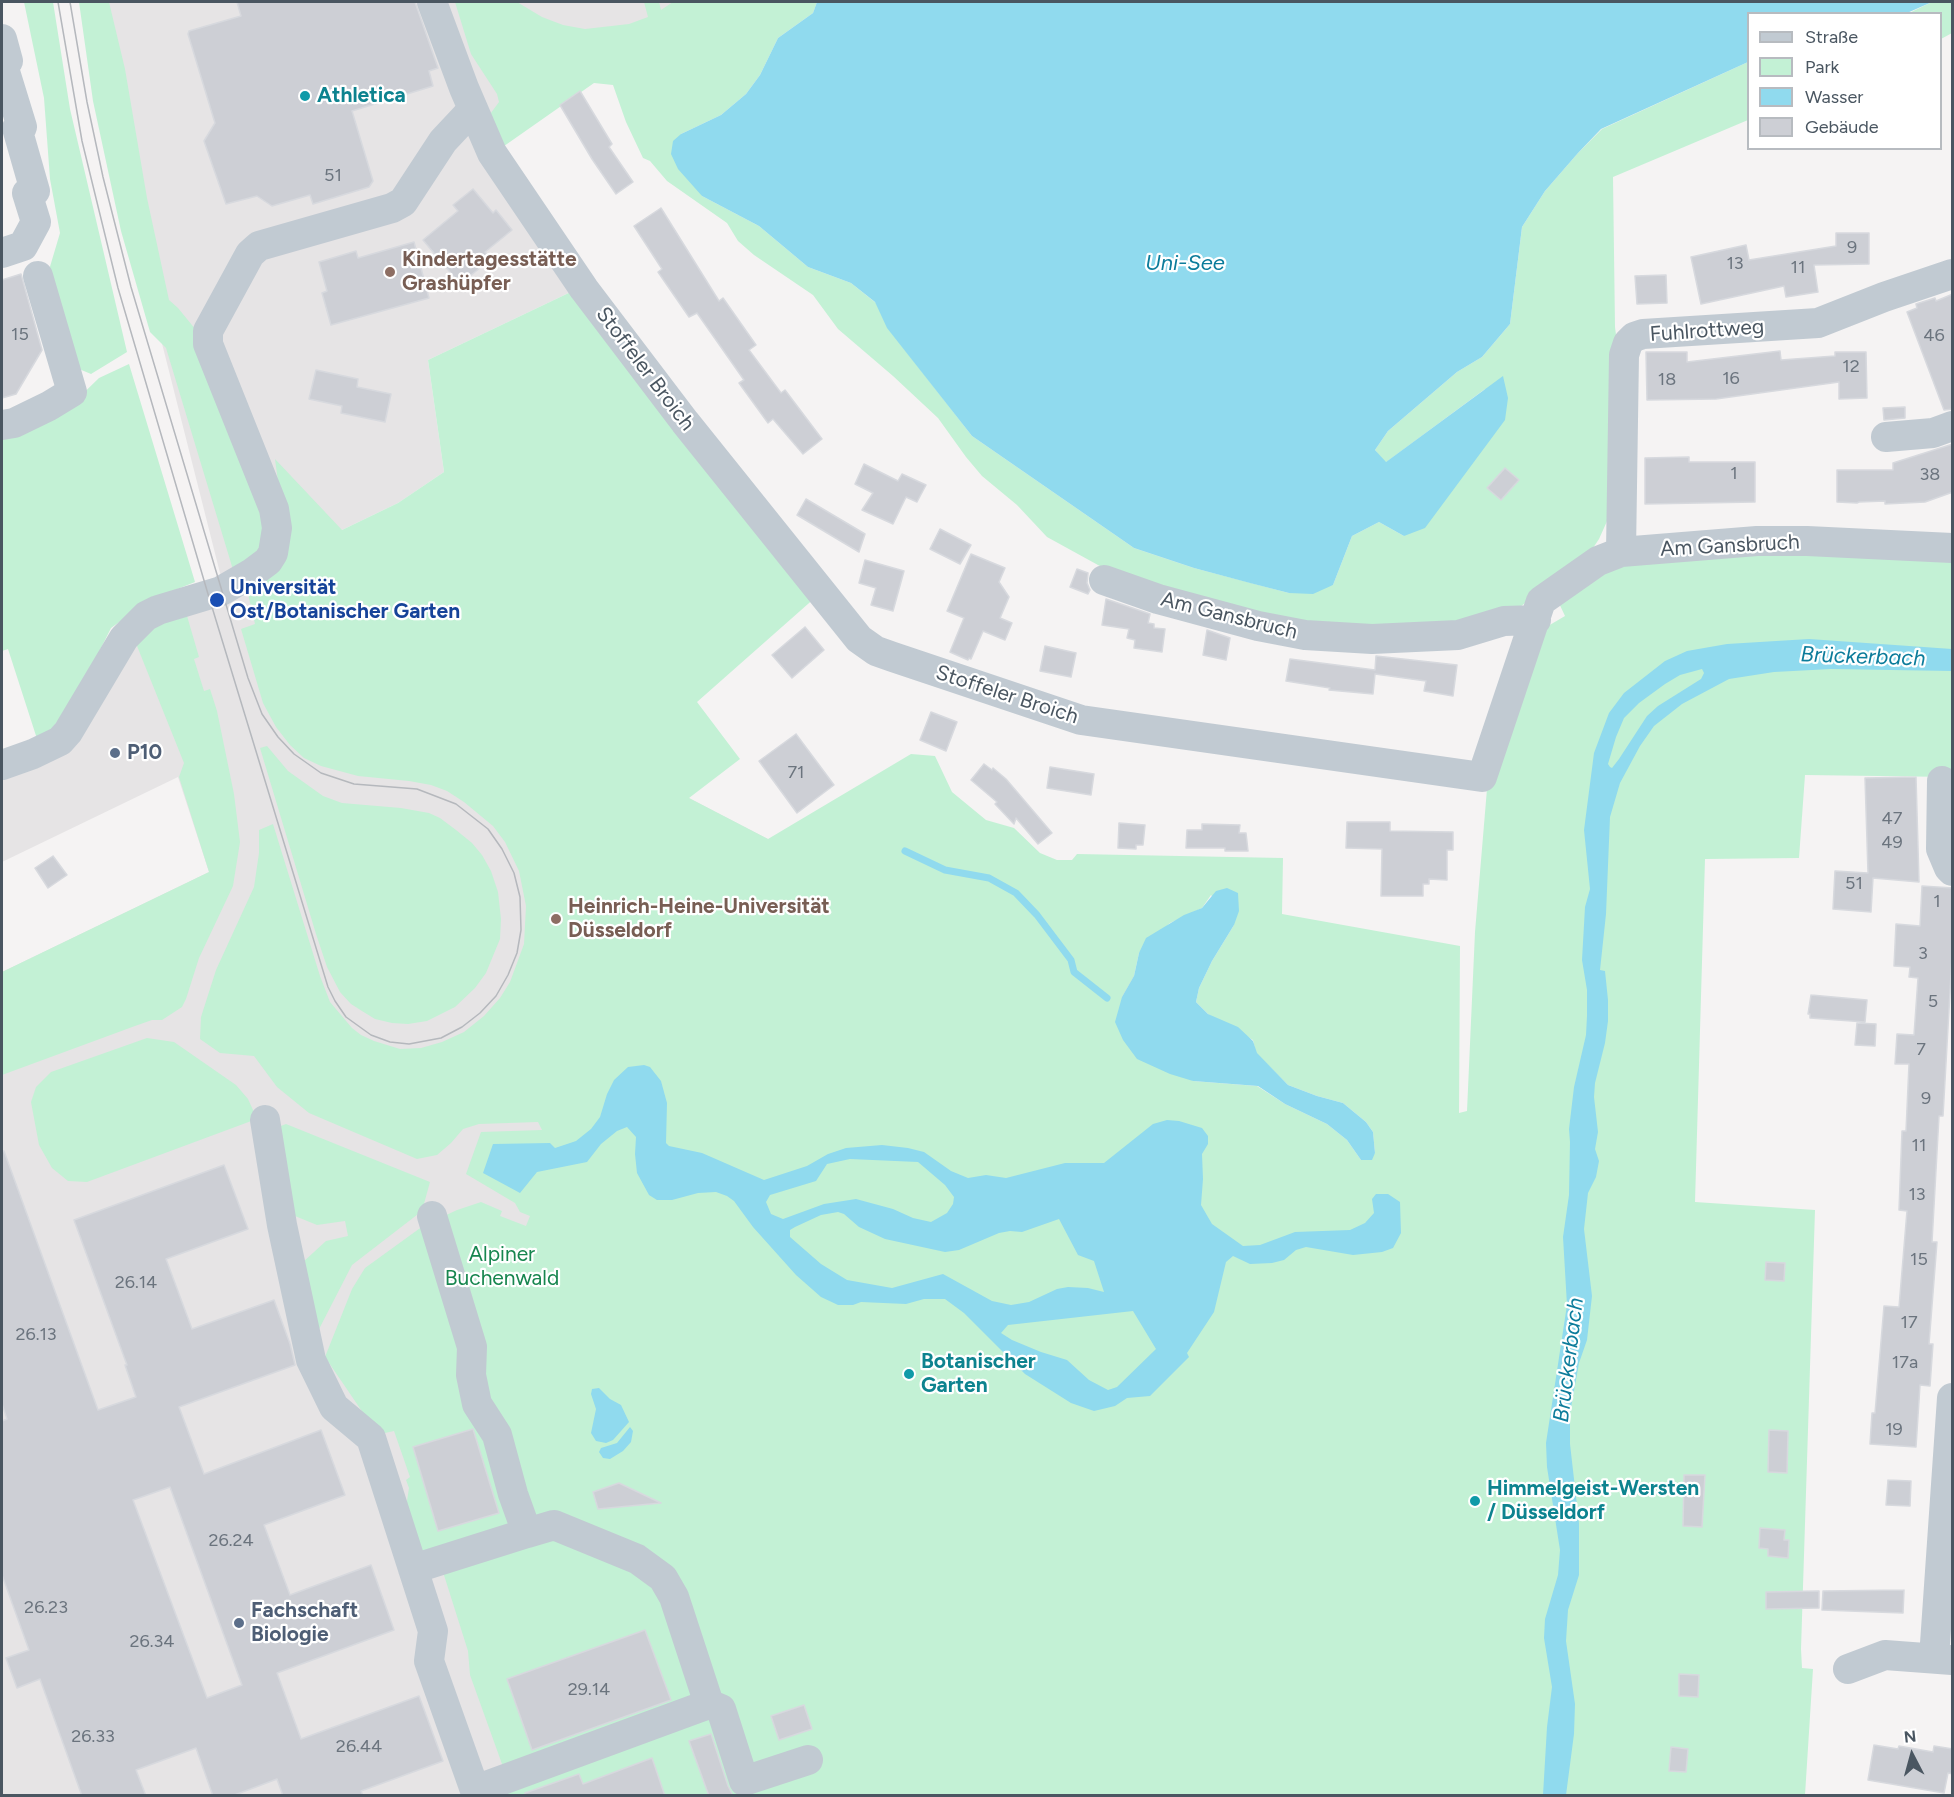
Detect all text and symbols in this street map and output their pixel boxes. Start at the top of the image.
legend [1747,12,1942,150]
text: Straße [1805,26,1858,48]
text: Park [1805,56,1839,78]
place label: Athletica [317,83,406,109]
text: Wasser [1805,86,1863,108]
marker: Athletica [298,89,312,103]
text: Gebäude [1805,116,1879,138]
house number: 51 [324,165,342,187]
house number: 9 [1847,237,1857,259]
place label: Kindertagesstätte Grashüpfer [402,247,577,297]
water label: Uni-See [1145,251,1225,277]
house number: 13 [1726,253,1744,275]
house number: 11 [1791,257,1805,279]
marker: Kindertagesstätte Grashüpfer [383,265,397,279]
street label: Stoffeler Broich [590,302,700,436]
street label: Fuhlrottweg [1649,314,1765,348]
house number: 15 [11,324,29,346]
house number: 46 [1923,325,1945,347]
house number: 12 [1842,356,1860,378]
house number: 16 [1722,368,1740,390]
house number: 18 [1658,369,1676,391]
house number: 1 [1730,463,1738,485]
house number: 38 [1920,464,1940,486]
street label: Am Gansbruch [1660,530,1800,562]
place label: Universität Ost/Botanischer Garten [230,575,460,625]
street label: Am Gansbruch [1158,587,1300,645]
marker: Universität Ost/Botanischer Garten [208,591,226,609]
water label: Brückerbach [1800,642,1926,672]
street label: Stoffeler Broich [933,660,1081,730]
place label: P10 [127,740,162,766]
marker: P10 [108,746,122,760]
house number: 71 [787,762,805,784]
house number: 47 [1882,808,1902,830]
house number: 49 [1881,832,1903,854]
house number: 51 [1845,873,1863,895]
house number: 1 [1933,891,1941,913]
place label: Heinrich-Heine-Universität Düsseldorf [568,894,830,944]
marker: Heinrich-Heine-Universität Düsseldorf [549,912,563,926]
house number: 3 [1918,943,1928,965]
house number: 5 [1928,991,1938,1013]
house number: 7 [1916,1039,1926,1061]
house number: 9 [1921,1088,1931,1110]
house number: 11 [1912,1135,1926,1157]
house number: 13 [1908,1184,1926,1206]
park label: Alpiner Buchenwald [445,1242,559,1292]
house number: 15 [1910,1249,1928,1271]
house number: 26.14 [115,1272,157,1294]
water label: Brückerbach [1548,1296,1590,1424]
house number: 17 [1900,1312,1918,1334]
house number: 26.13 [15,1324,57,1346]
place label: Botanischer Garten [921,1349,1036,1399]
house number: 17a [1892,1352,1918,1374]
marker: Botanischer Garten [902,1367,916,1381]
house number: 19 [1885,1419,1903,1441]
place label: Himmelgeist-Wersten / Düsseldorf [1487,1476,1699,1526]
marker: Himmelgeist-Wersten / Düsseldorf [1468,1494,1482,1508]
house number: 26.24 [208,1530,254,1552]
house number: 26.23 [24,1597,68,1619]
place label: Fachschaft Biologie [251,1598,358,1648]
marker: Fachschaft Biologie [232,1616,246,1630]
house number: 26.34 [130,1631,174,1653]
house number: 29.14 [568,1679,610,1701]
north arrow [1882,1725,1942,1785]
house number: 26.33 [71,1726,115,1748]
text: N [1903,1727,1917,1747]
house number: 26.44 [336,1736,382,1758]

